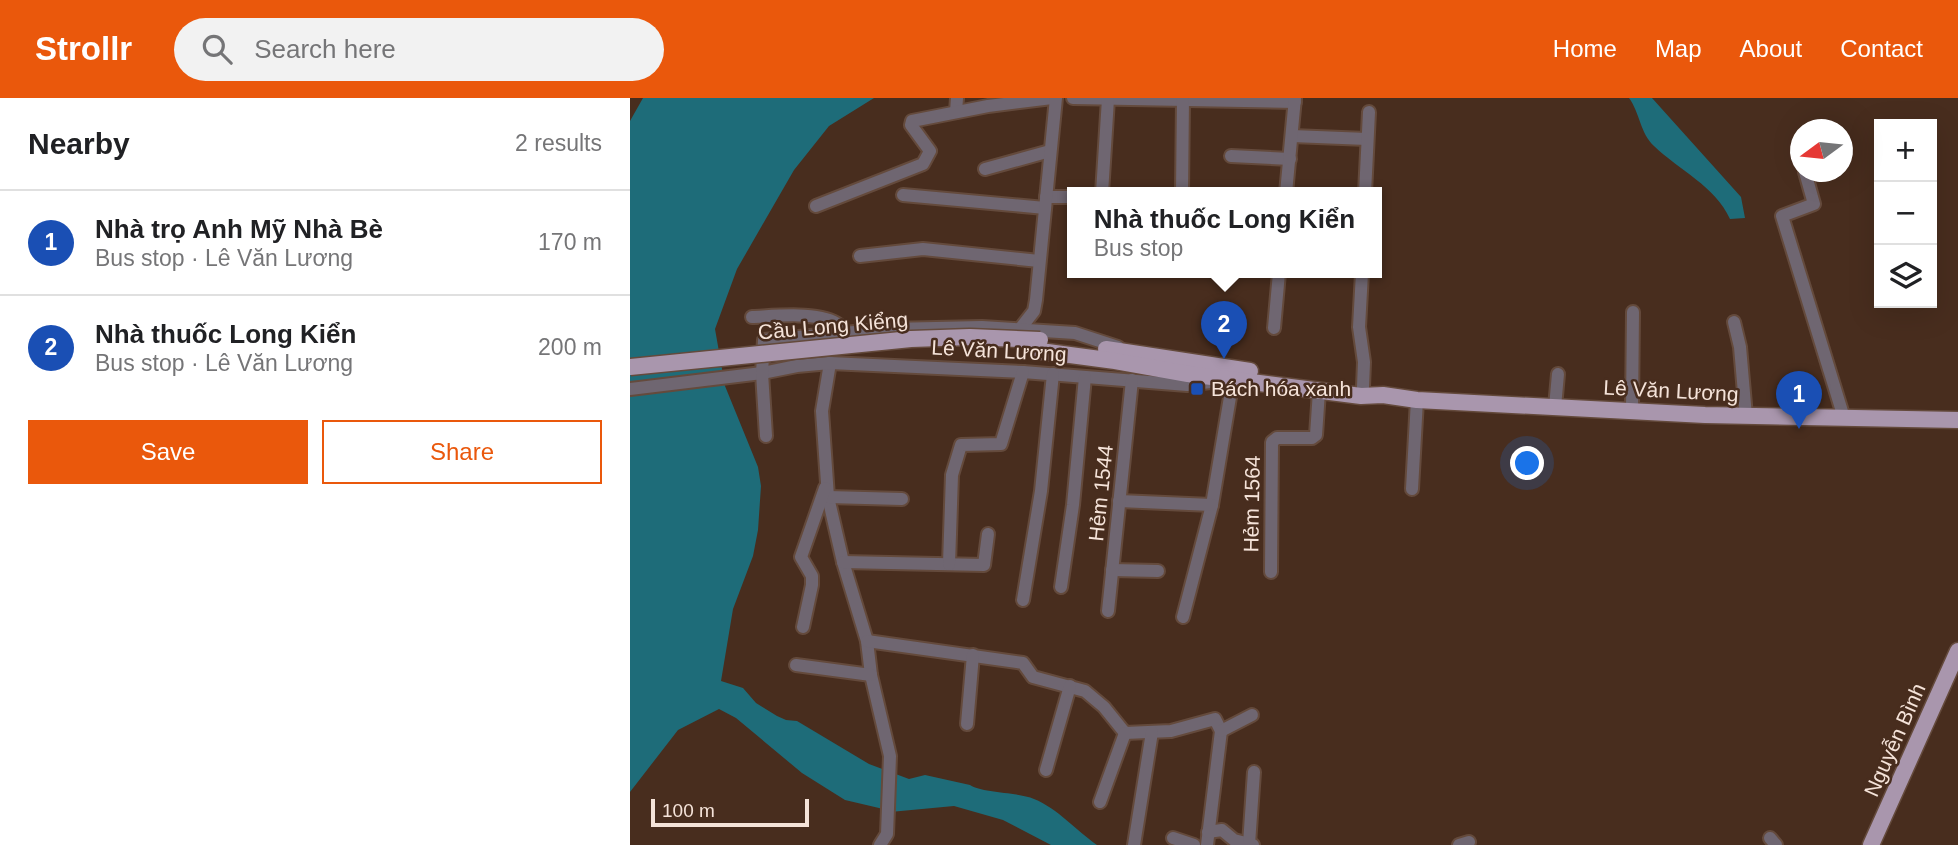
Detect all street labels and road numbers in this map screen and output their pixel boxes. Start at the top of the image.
street label: Cầu Long Kiểng [757,307,909,344]
street label: Lê Văn Lương [931,335,1067,366]
street label: Lê Văn Lương [1603,375,1739,406]
street label: Hẻm 1544 [1084,443,1117,542]
street label: Hẻm 1564 [1239,455,1264,553]
street label: Nguyễn Bình [1859,680,1930,800]

